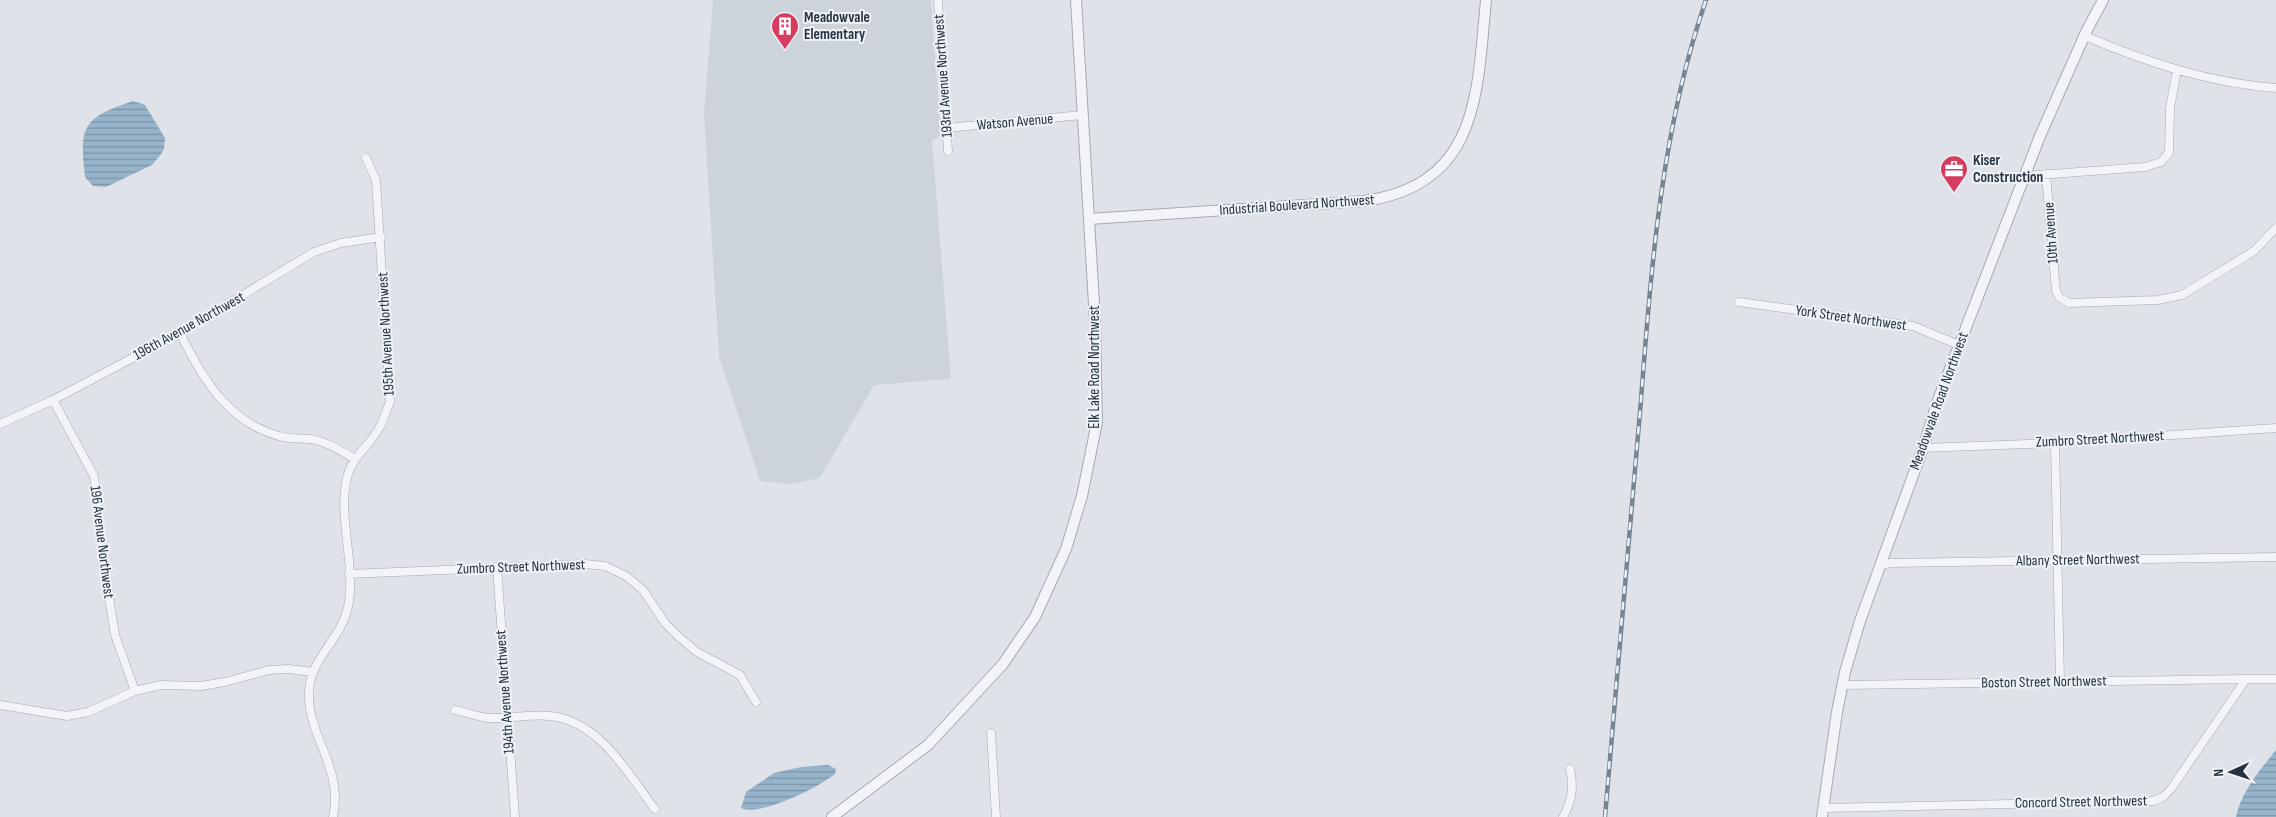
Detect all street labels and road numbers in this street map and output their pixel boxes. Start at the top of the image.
street label: 193rd Avenue Northwest [929,13,957,138]
street label: Watson Avenue [976,109,1054,135]
street label: Industrial Boulevard Northwest [1219,190,1376,220]
street label: 10th Avenue [2039,201,2063,265]
street label: 195th Avenue Northwest [373,271,399,396]
street label: 196th Avenue Northwest [130,287,248,365]
street label: York Street Northwest [1794,301,1908,335]
street label: Elk Lake Road Northwest [1085,305,1104,429]
street label: Meadowvale Road Northwest [1905,329,1973,472]
street label: Zumbro Street Northwest [2035,426,2165,452]
street label: 196 Avenue Northwest [86,484,118,600]
street label: Albany Street Northwest [2015,549,2140,571]
street label: Zumbro Street Northwest [456,555,586,579]
street label: 194th Avenue Northwest [491,629,519,755]
street label: Boston Street Northwest [1981,671,2107,693]
street label: Concord Street Northwest [2015,791,2148,813]

